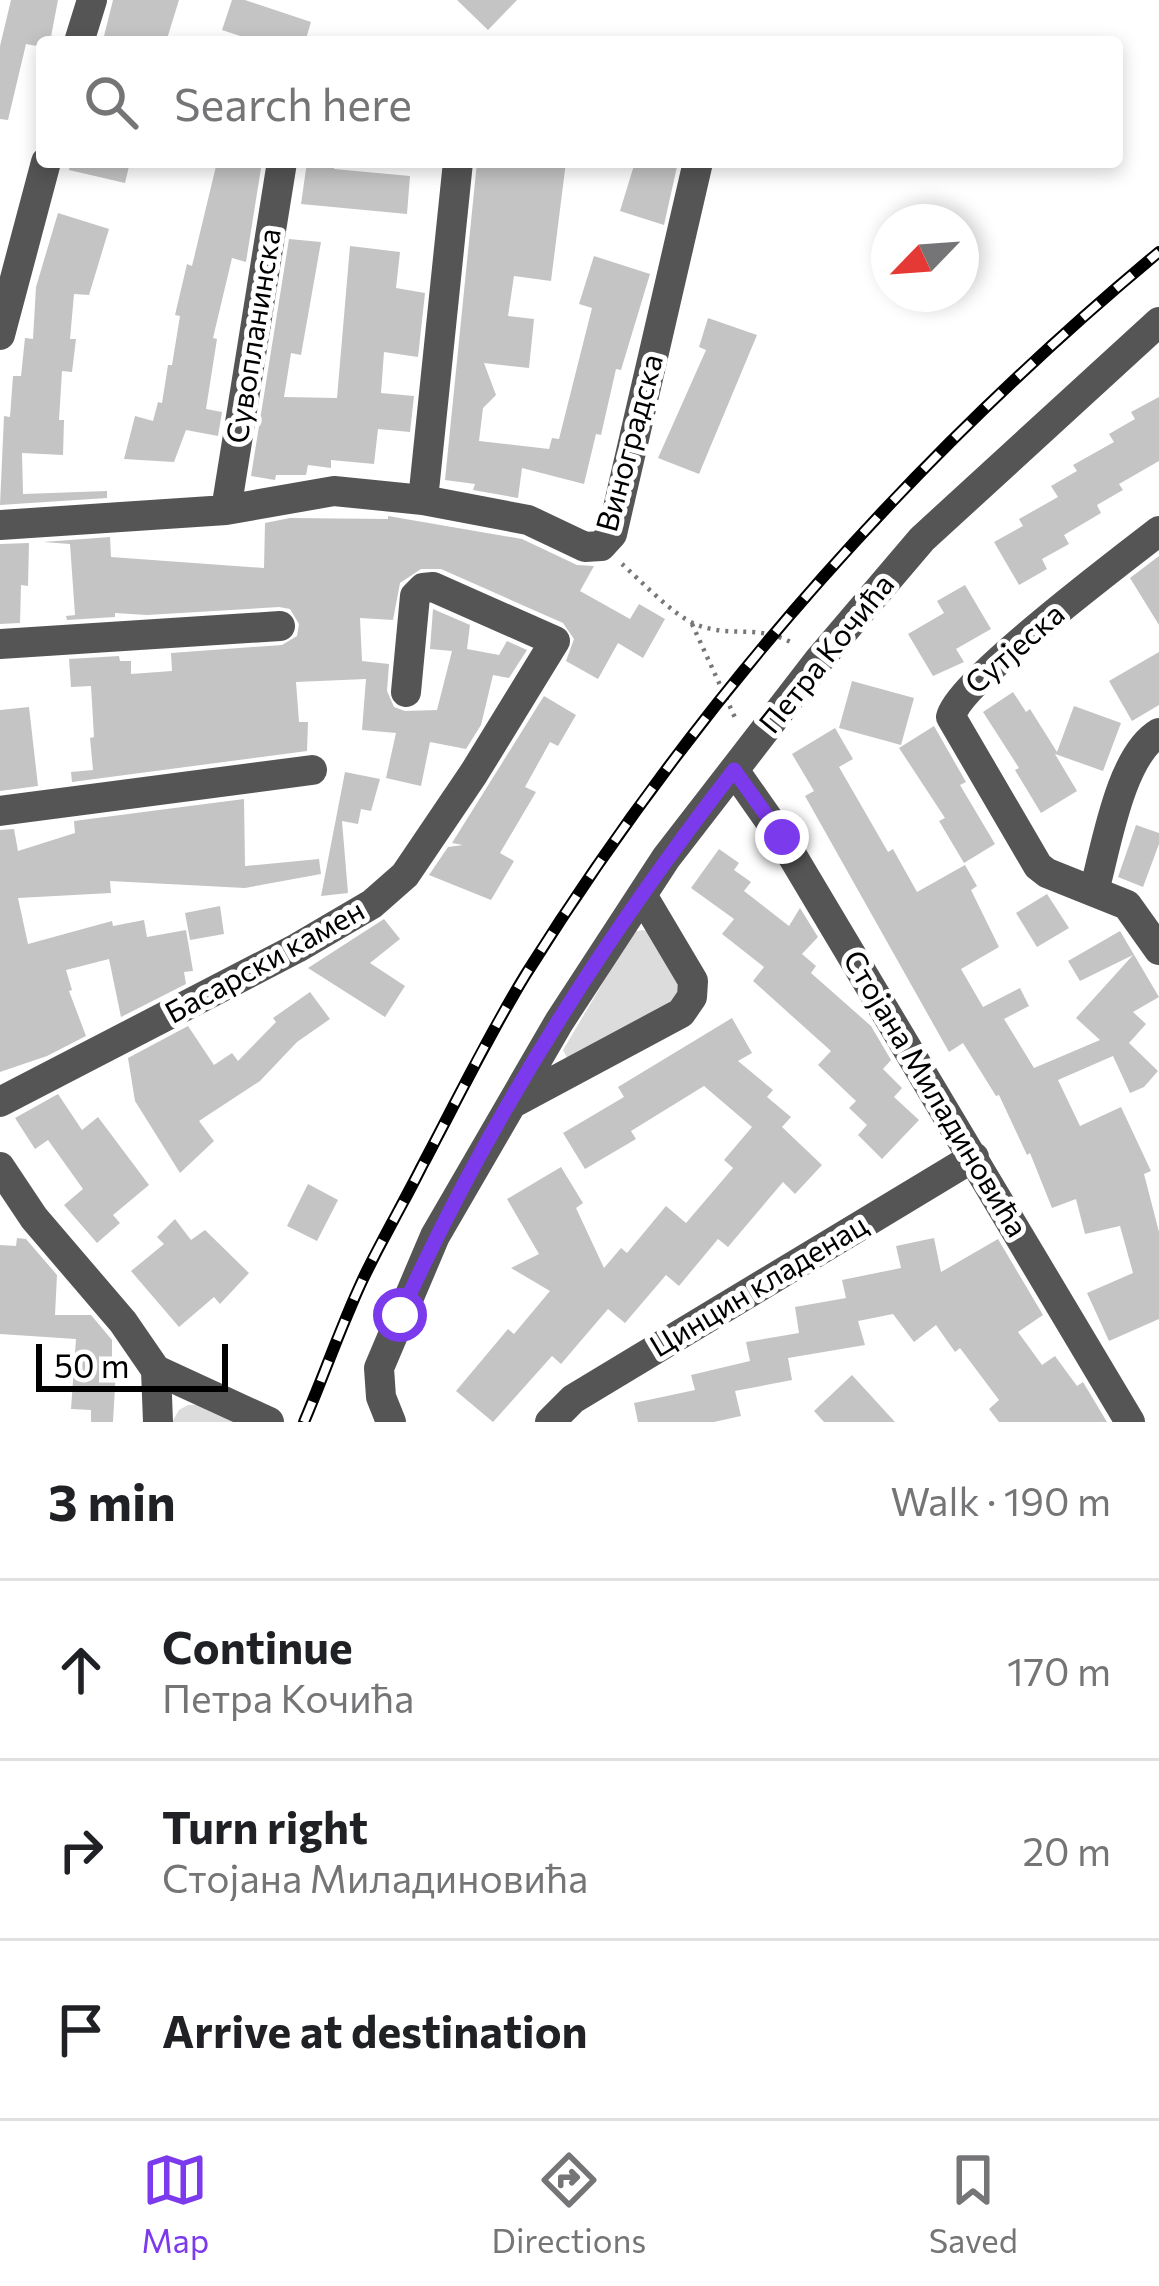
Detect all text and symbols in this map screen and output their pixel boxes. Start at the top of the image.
search box [36,36,1123,168]
icon: search [78,69,144,135]
text: Search here [174,75,412,130]
north arrow [871,204,979,312]
street label: Сувопланинска [216,225,287,446]
street label: Виноградска [586,350,669,535]
street label: Петра Кочића [750,565,900,739]
street label: Сутјеска [956,594,1071,700]
route end [755,810,809,864]
street label: Басарски камен [158,890,370,1030]
street label: Стојана Миладиновића [837,943,1037,1243]
street label: Цинцин кладенац [642,1204,873,1363]
route start [373,1288,427,1342]
scale bar [36,1338,228,1391]
text: 50 m [54,1344,130,1385]
text: 3 min [48,1469,176,1532]
text: Walk · 190 m [890,1476,1111,1524]
text: Continue [162,1618,353,1673]
icon: ahead [48,1637,114,1703]
text: 170 m [1007,1646,1111,1694]
text: Петра Кочића [162,1673,414,1721]
text: Turn right [162,1798,368,1853]
icon: right [48,1817,114,1883]
text: 20 m [1023,1826,1111,1874]
text: Стојана Миладиновића [162,1853,588,1901]
icon: arrive [48,1997,114,2063]
text: Arrive at destination [162,2002,588,2057]
tab: Map [141,2147,209,2260]
tab: Directions [492,2147,646,2260]
tab: Saved [929,2147,1018,2260]

